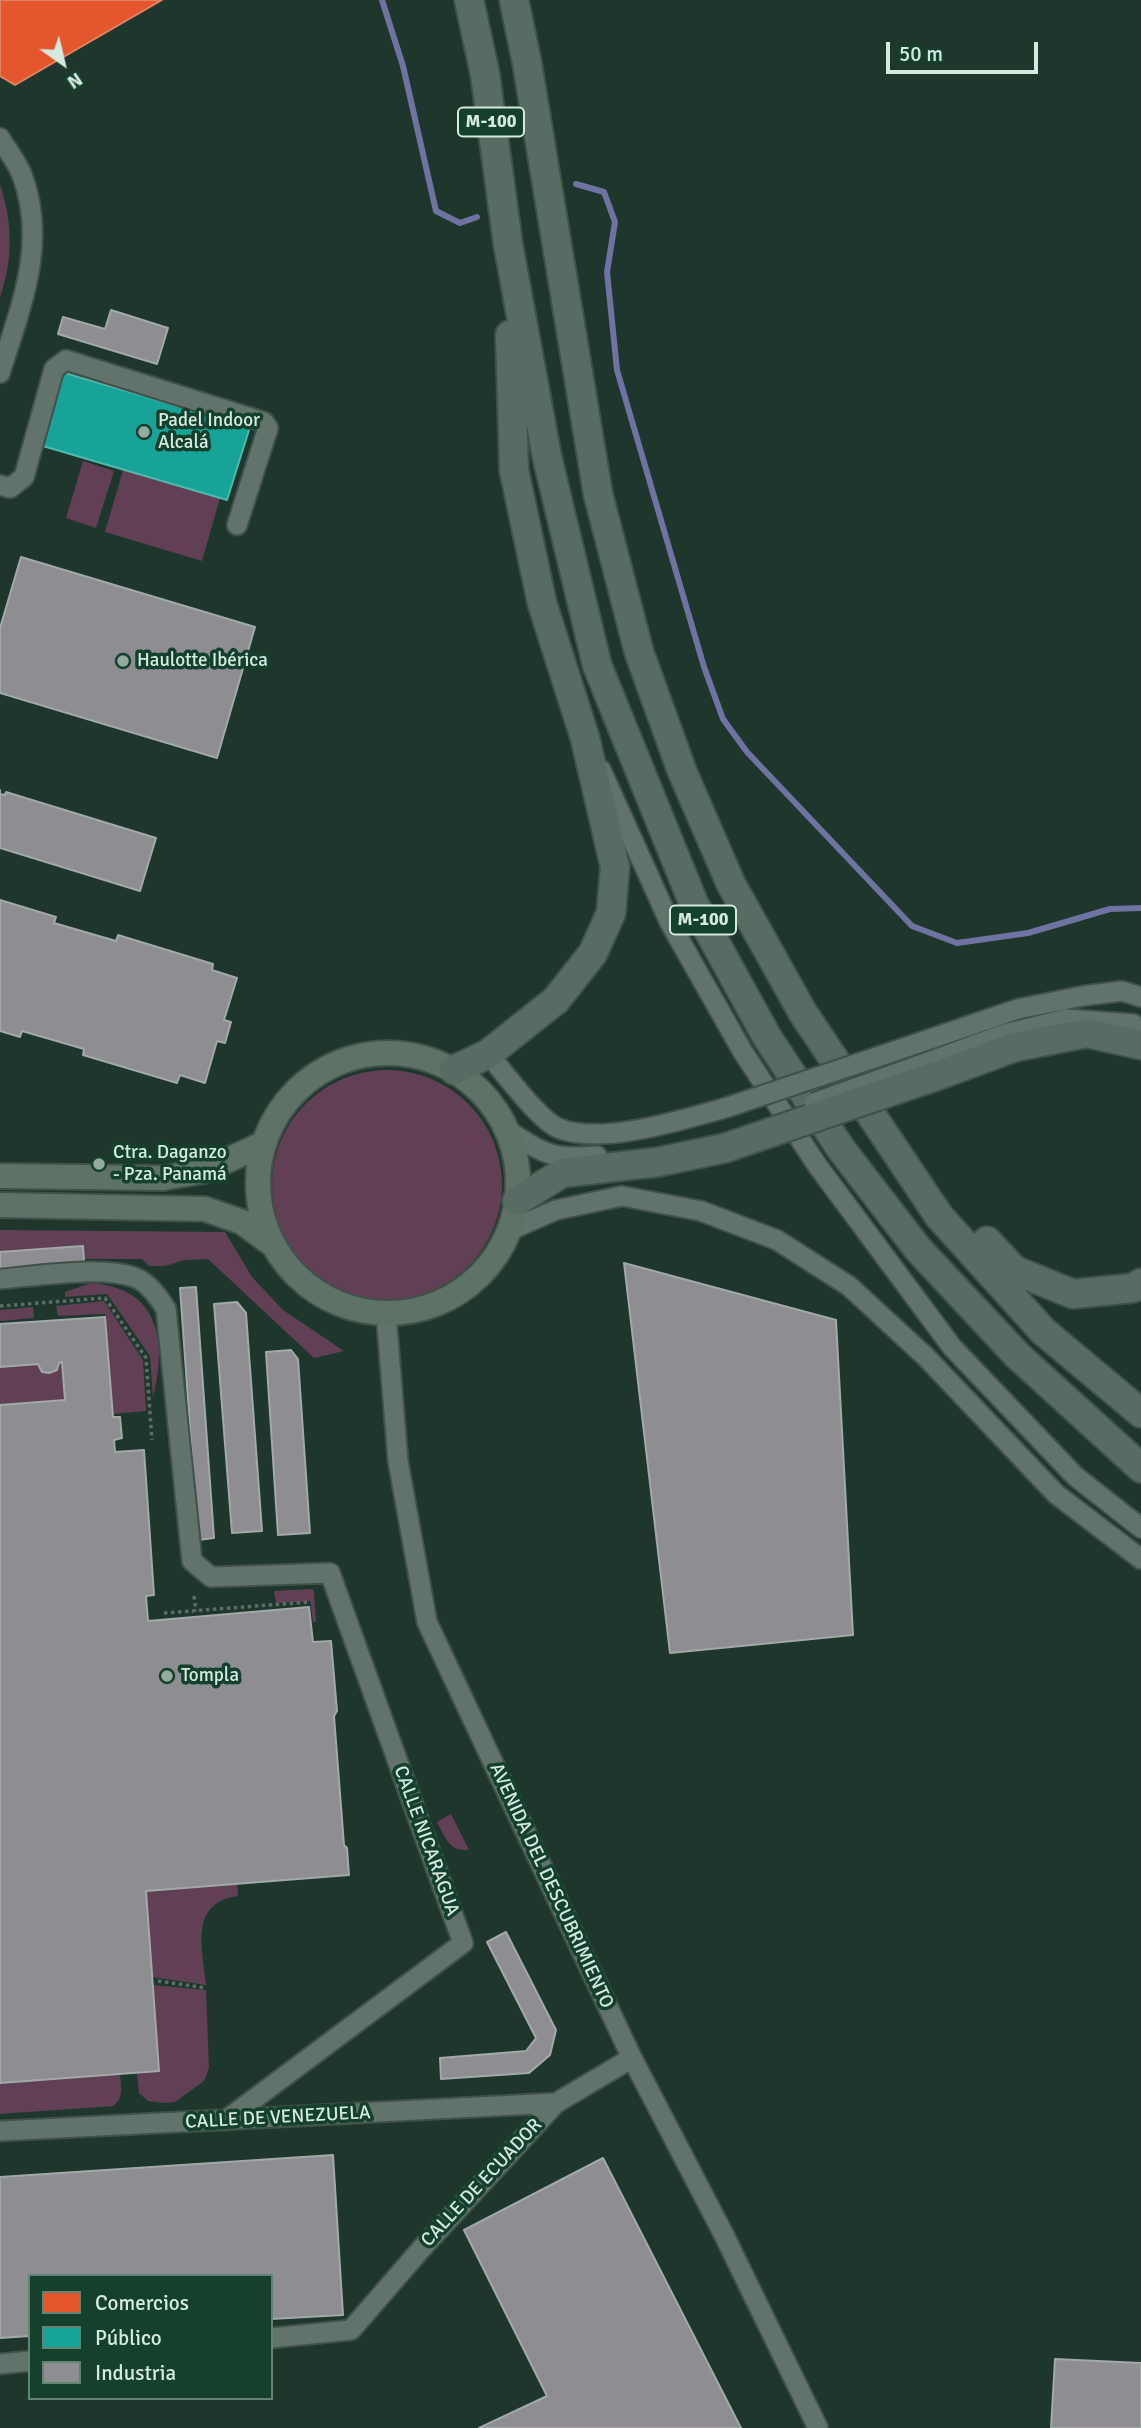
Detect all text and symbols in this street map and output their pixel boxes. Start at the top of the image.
north arrow [28,28,98,98]
scale bar [889,28,1041,72]
text: 50 m [899,41,943,67]
text: N [63,67,87,94]
road number: M-100 [458,107,524,136]
place label: Padel Indoor Alcalá [158,410,260,454]
marker: Padel Indoor Alcalá [136,424,152,440]
place label: Haulotte Ibérica [137,650,268,672]
marker: Haulotte Ibérica [115,653,131,669]
road number: M-100 [670,905,736,934]
place label: Ctra. Daganzo - Pza. Panamá [113,1142,227,1186]
marker: Ctra. Daganzo - Pza. Panamá [91,1156,107,1172]
place label: Tompla [181,1665,239,1687]
marker: Tompla [159,1668,175,1684]
street label: AVENIDA DEL DESCUBRIMIENTO [484,1760,618,2012]
street label: CALLE NICARAGUA [388,1763,464,1919]
street label: CALLE DE VENEZUELA [185,2102,371,2134]
street label: CALLE DE ECUADOR [417,2114,547,2252]
legend [28,2274,273,2400]
text: Comercios [95,2290,189,2316]
text: Público [95,2325,162,2351]
text: Industria [95,2360,176,2386]

